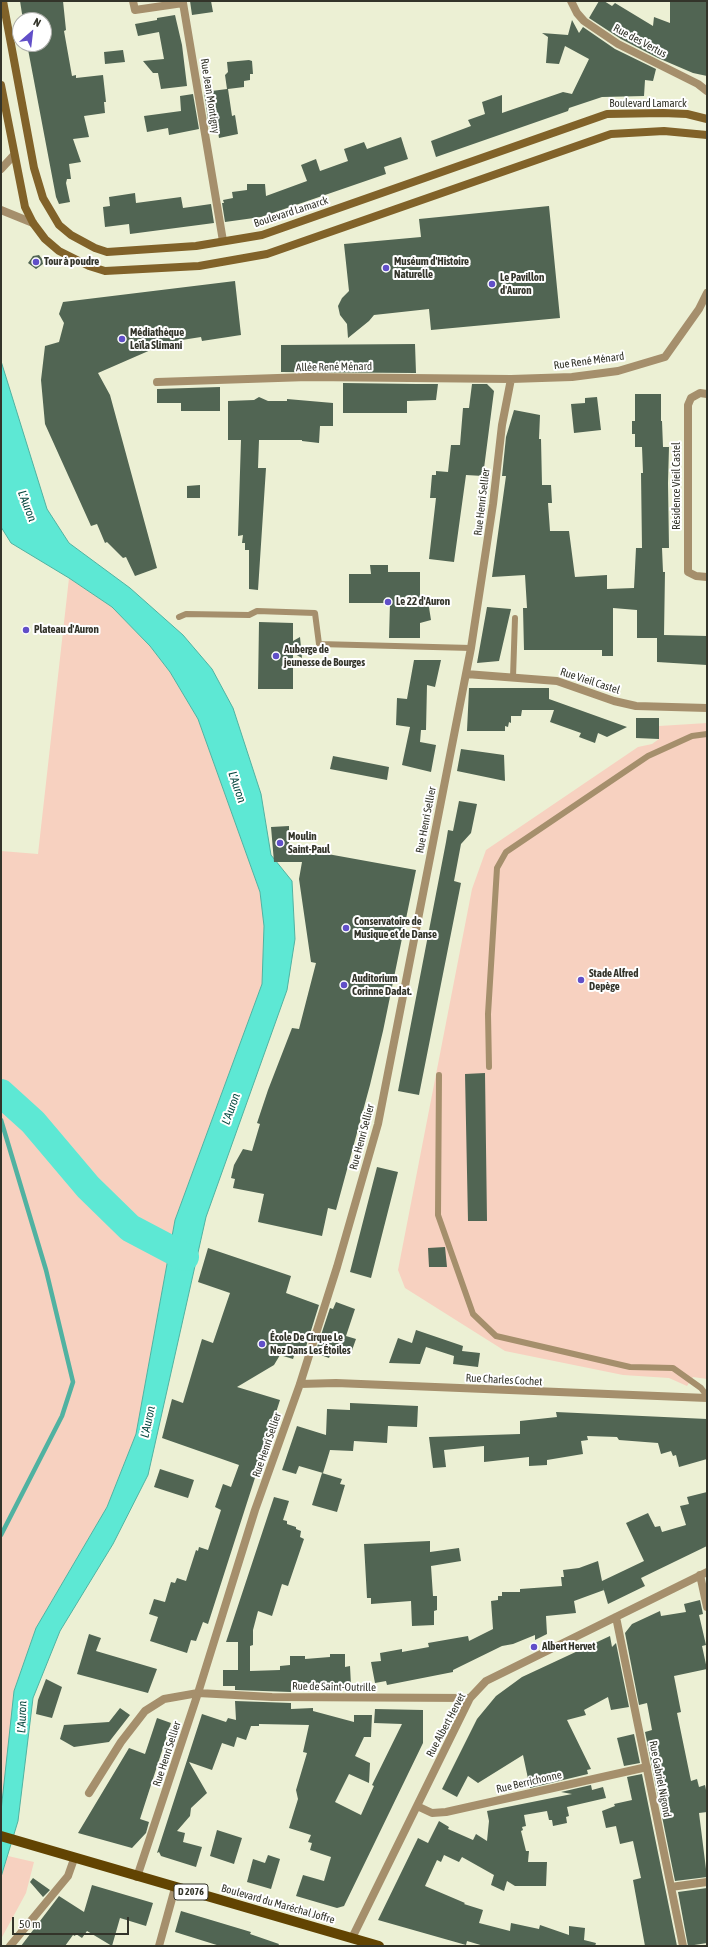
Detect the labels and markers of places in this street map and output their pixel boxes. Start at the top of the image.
place label: Tour à poudre [44,255,99,269]
place label: Muséum d'Histoire Naturelle [394,255,469,281]
marker: Tour à poudre [31,257,41,267]
marker: Muséum d'Histoire Naturelle [381,263,391,273]
place label: Le Pavillon d'Auron [500,271,544,297]
marker: Le Pavillon d'Auron [487,279,497,289]
place label: Médiathèque Leïla Slimani [130,326,184,352]
marker: Médiathèque Leïla Slimani [117,334,127,344]
place label: Le 22 d'Auron [396,595,450,609]
marker: Le 22 d'Auron [383,597,393,607]
place label: Plateau d'Auron [34,623,99,637]
marker: Plateau d'Auron [21,625,31,635]
place label: Auberge de jeunesse de Bourges [284,643,365,669]
marker: Auberge de jeunesse de Bourges [271,651,281,661]
place label: Moulin Saint-Paul [288,830,330,856]
marker: Moulin Saint-Paul [275,838,285,848]
place label: Conservatoire de Musique et de Danse [354,915,437,941]
marker: Conservatoire de Musique et de Danse [341,923,351,933]
place label: Stade Alfred Depège [589,967,638,993]
place label: Auditorium Corinne Dadat. [352,972,412,998]
marker: Stade Alfred Depège [576,975,586,985]
marker: Auditorium Corinne Dadat. [339,980,349,990]
place label: École De Cirque Le Nez Dans Les Étoiles [270,1331,351,1357]
marker: École De Cirque Le Nez Dans Les Étoiles [257,1339,267,1349]
place label: Albert Hervet [542,1640,596,1654]
marker: Albert Hervet [529,1642,539,1652]

